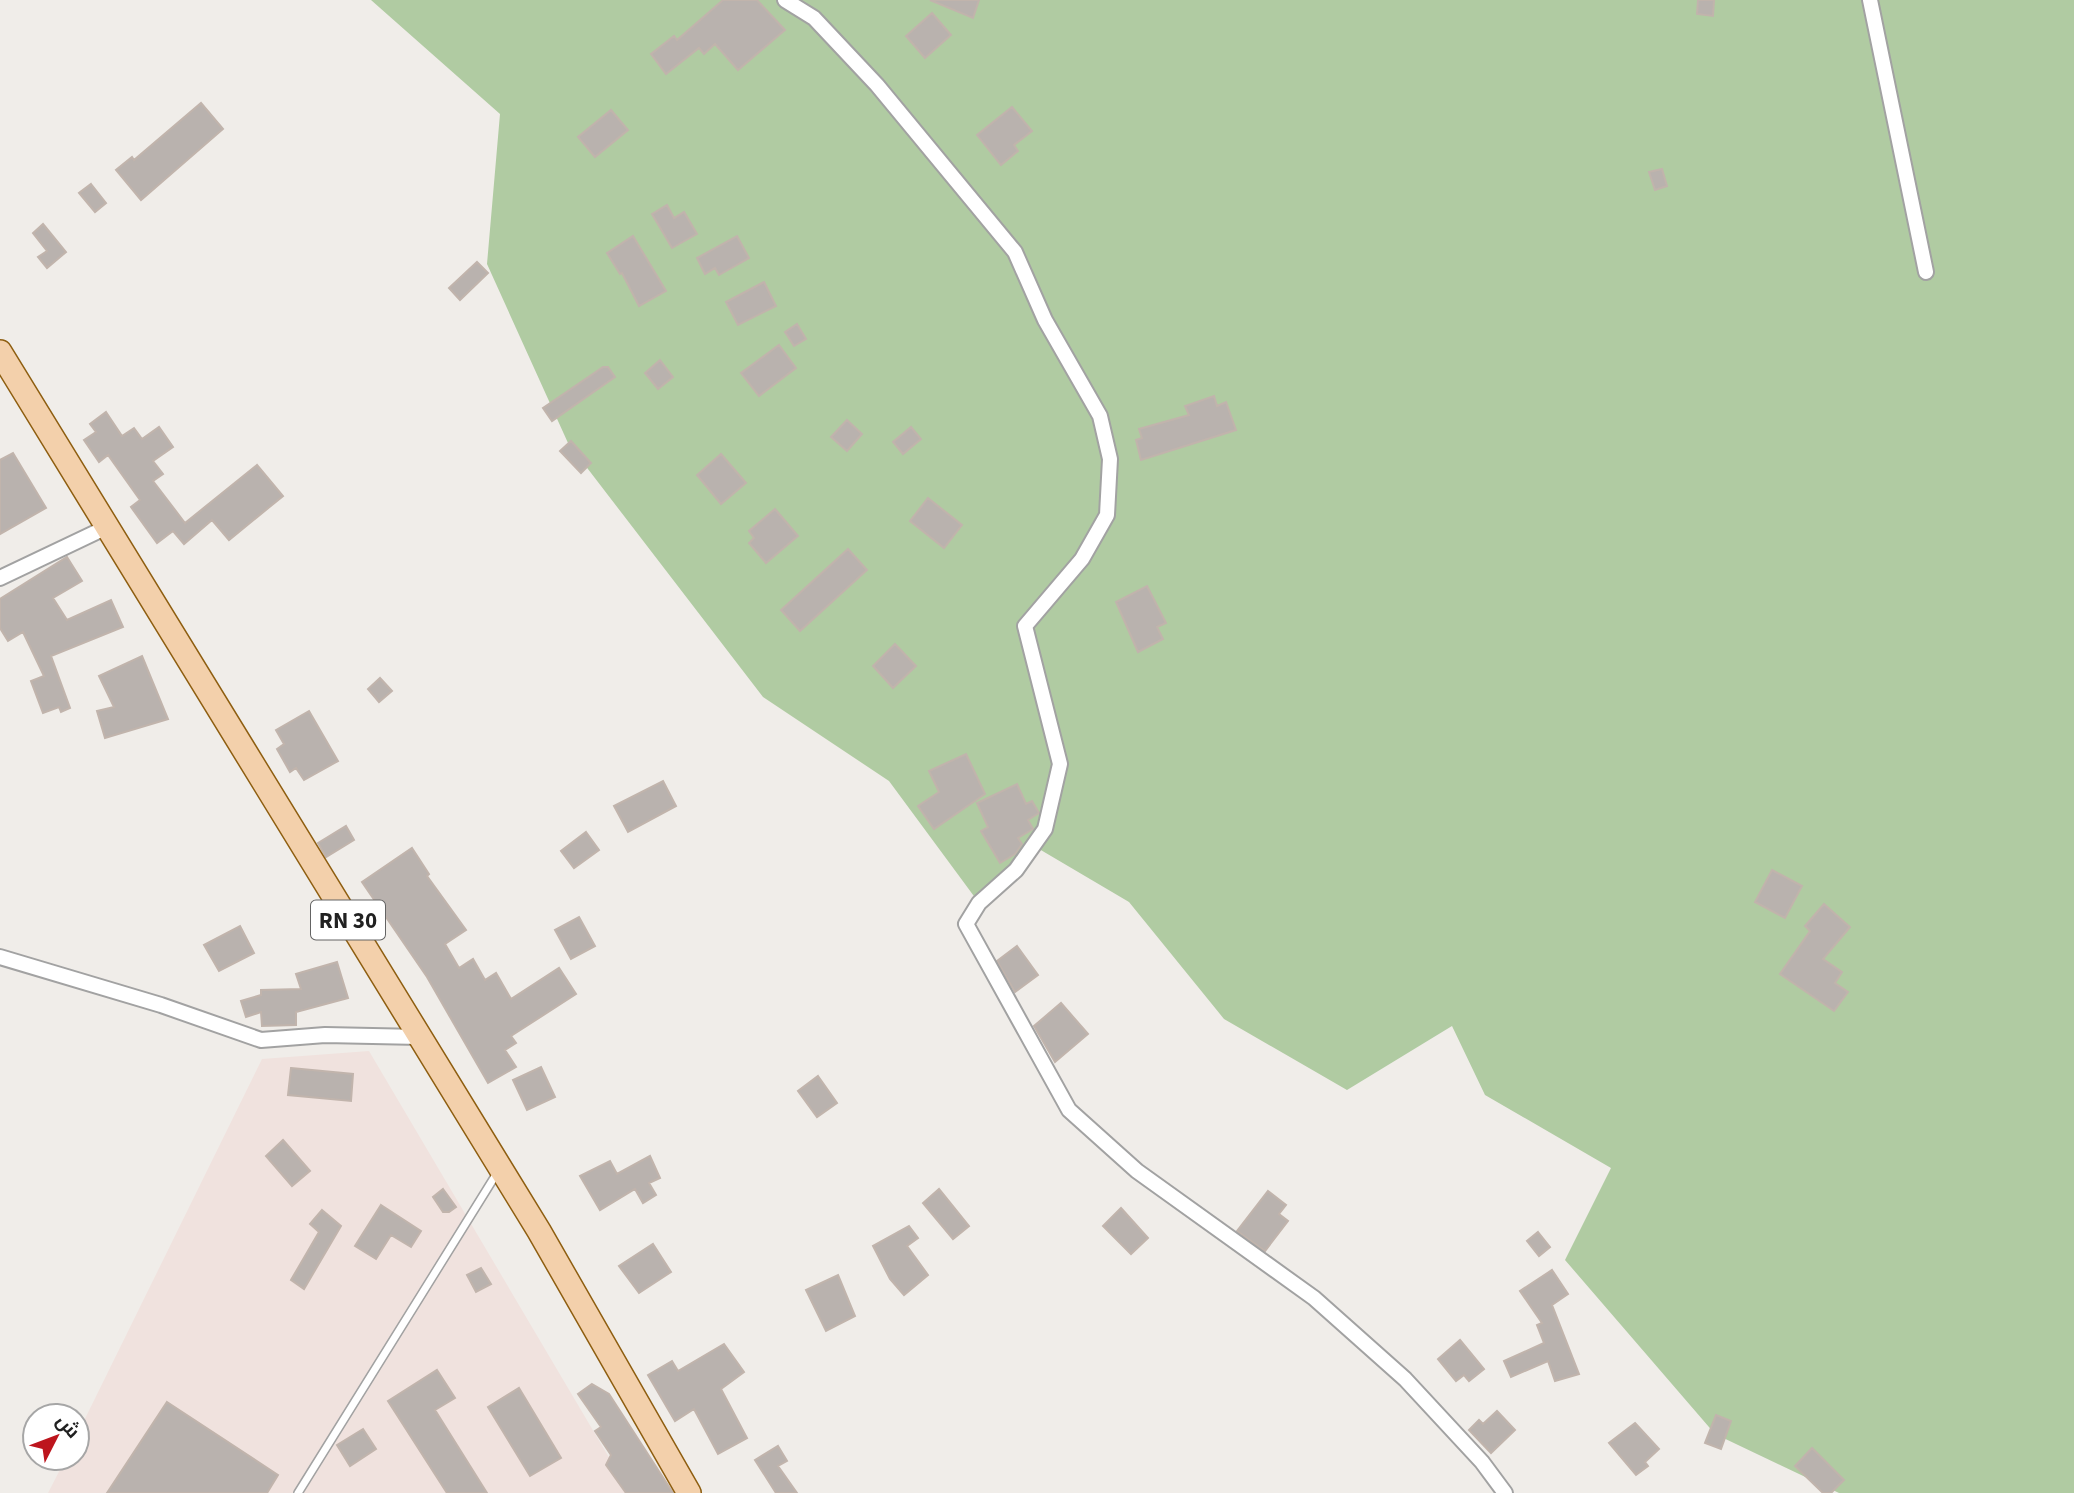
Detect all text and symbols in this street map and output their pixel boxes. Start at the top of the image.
road number: RN 30 [311,900,385,939]
north arrow [21,1402,91,1472]
text: ش [49,1409,86,1445]

